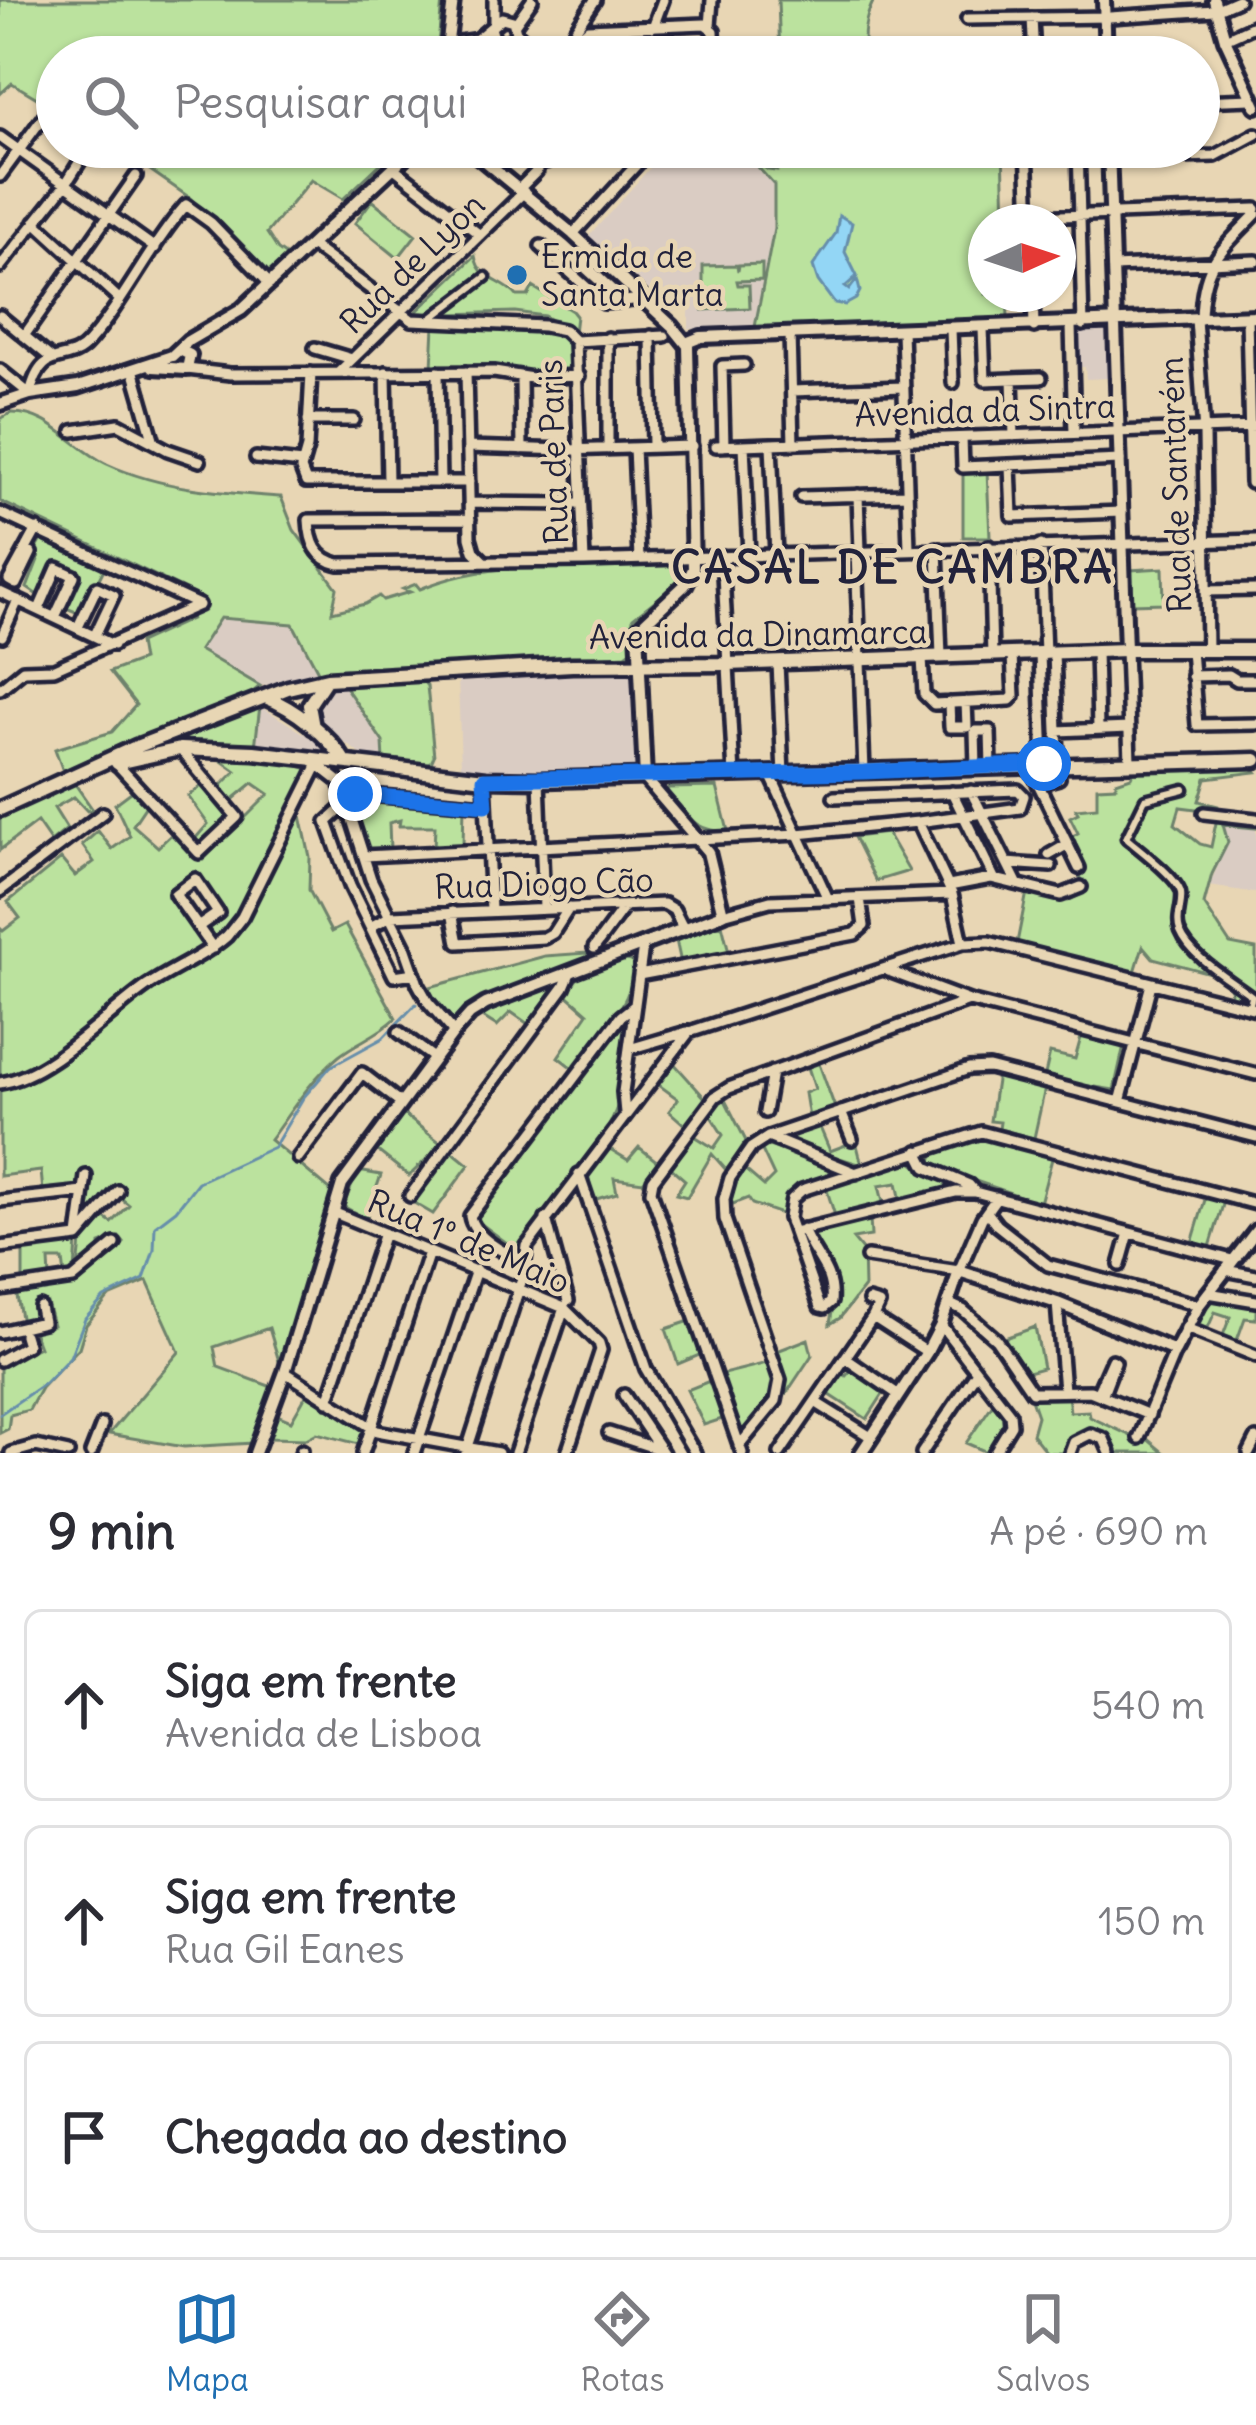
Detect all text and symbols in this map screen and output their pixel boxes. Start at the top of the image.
search box [36,36,1220,168]
icon: search [78,69,144,135]
text: Pesquisar aqui [174,74,467,130]
street label: Rua de Lyon [331,183,493,343]
north arrow [968,204,1076,312]
place label: Ermida de Santa Marta [541,235,724,315]
marker: Ermida de Santa Marta [504,262,530,288]
street label: Rua de Santarém [1150,356,1200,614]
street label: Rua de Paris [529,359,577,545]
street label: Avenida da Sintra [854,384,1116,436]
district label: CASAL DE CAMBRA [671,539,1115,595]
street label: Avenida da Dinamarca [588,610,928,658]
route start [1017,737,1071,791]
route end [328,767,382,821]
street label: Rua Diogo Cão [434,858,654,908]
street label: Rua 1º de Maio [362,1180,576,1302]
text: 9 min [48,1499,175,1563]
text: A pé · 690 m [989,1507,1208,1556]
text: Siga em frente [165,1653,457,1709]
icon: ahead [51,1672,117,1738]
text: 540 m [1091,1681,1205,1730]
text: Avenida de Lisboa [165,1709,482,1758]
text: Siga em frente [165,1869,457,1925]
icon: ahead [51,1888,117,1954]
text: 150 m [1098,1897,1205,1946]
text: Rua Gil Eanes [165,1925,405,1974]
icon: arrive [51,2104,117,2170]
text: Chegada ao destino [165,2109,567,2165]
tab: Mapa [166,2286,249,2400]
tab: Rotas [580,2286,664,2400]
tab: Salvos [996,2286,1090,2400]

